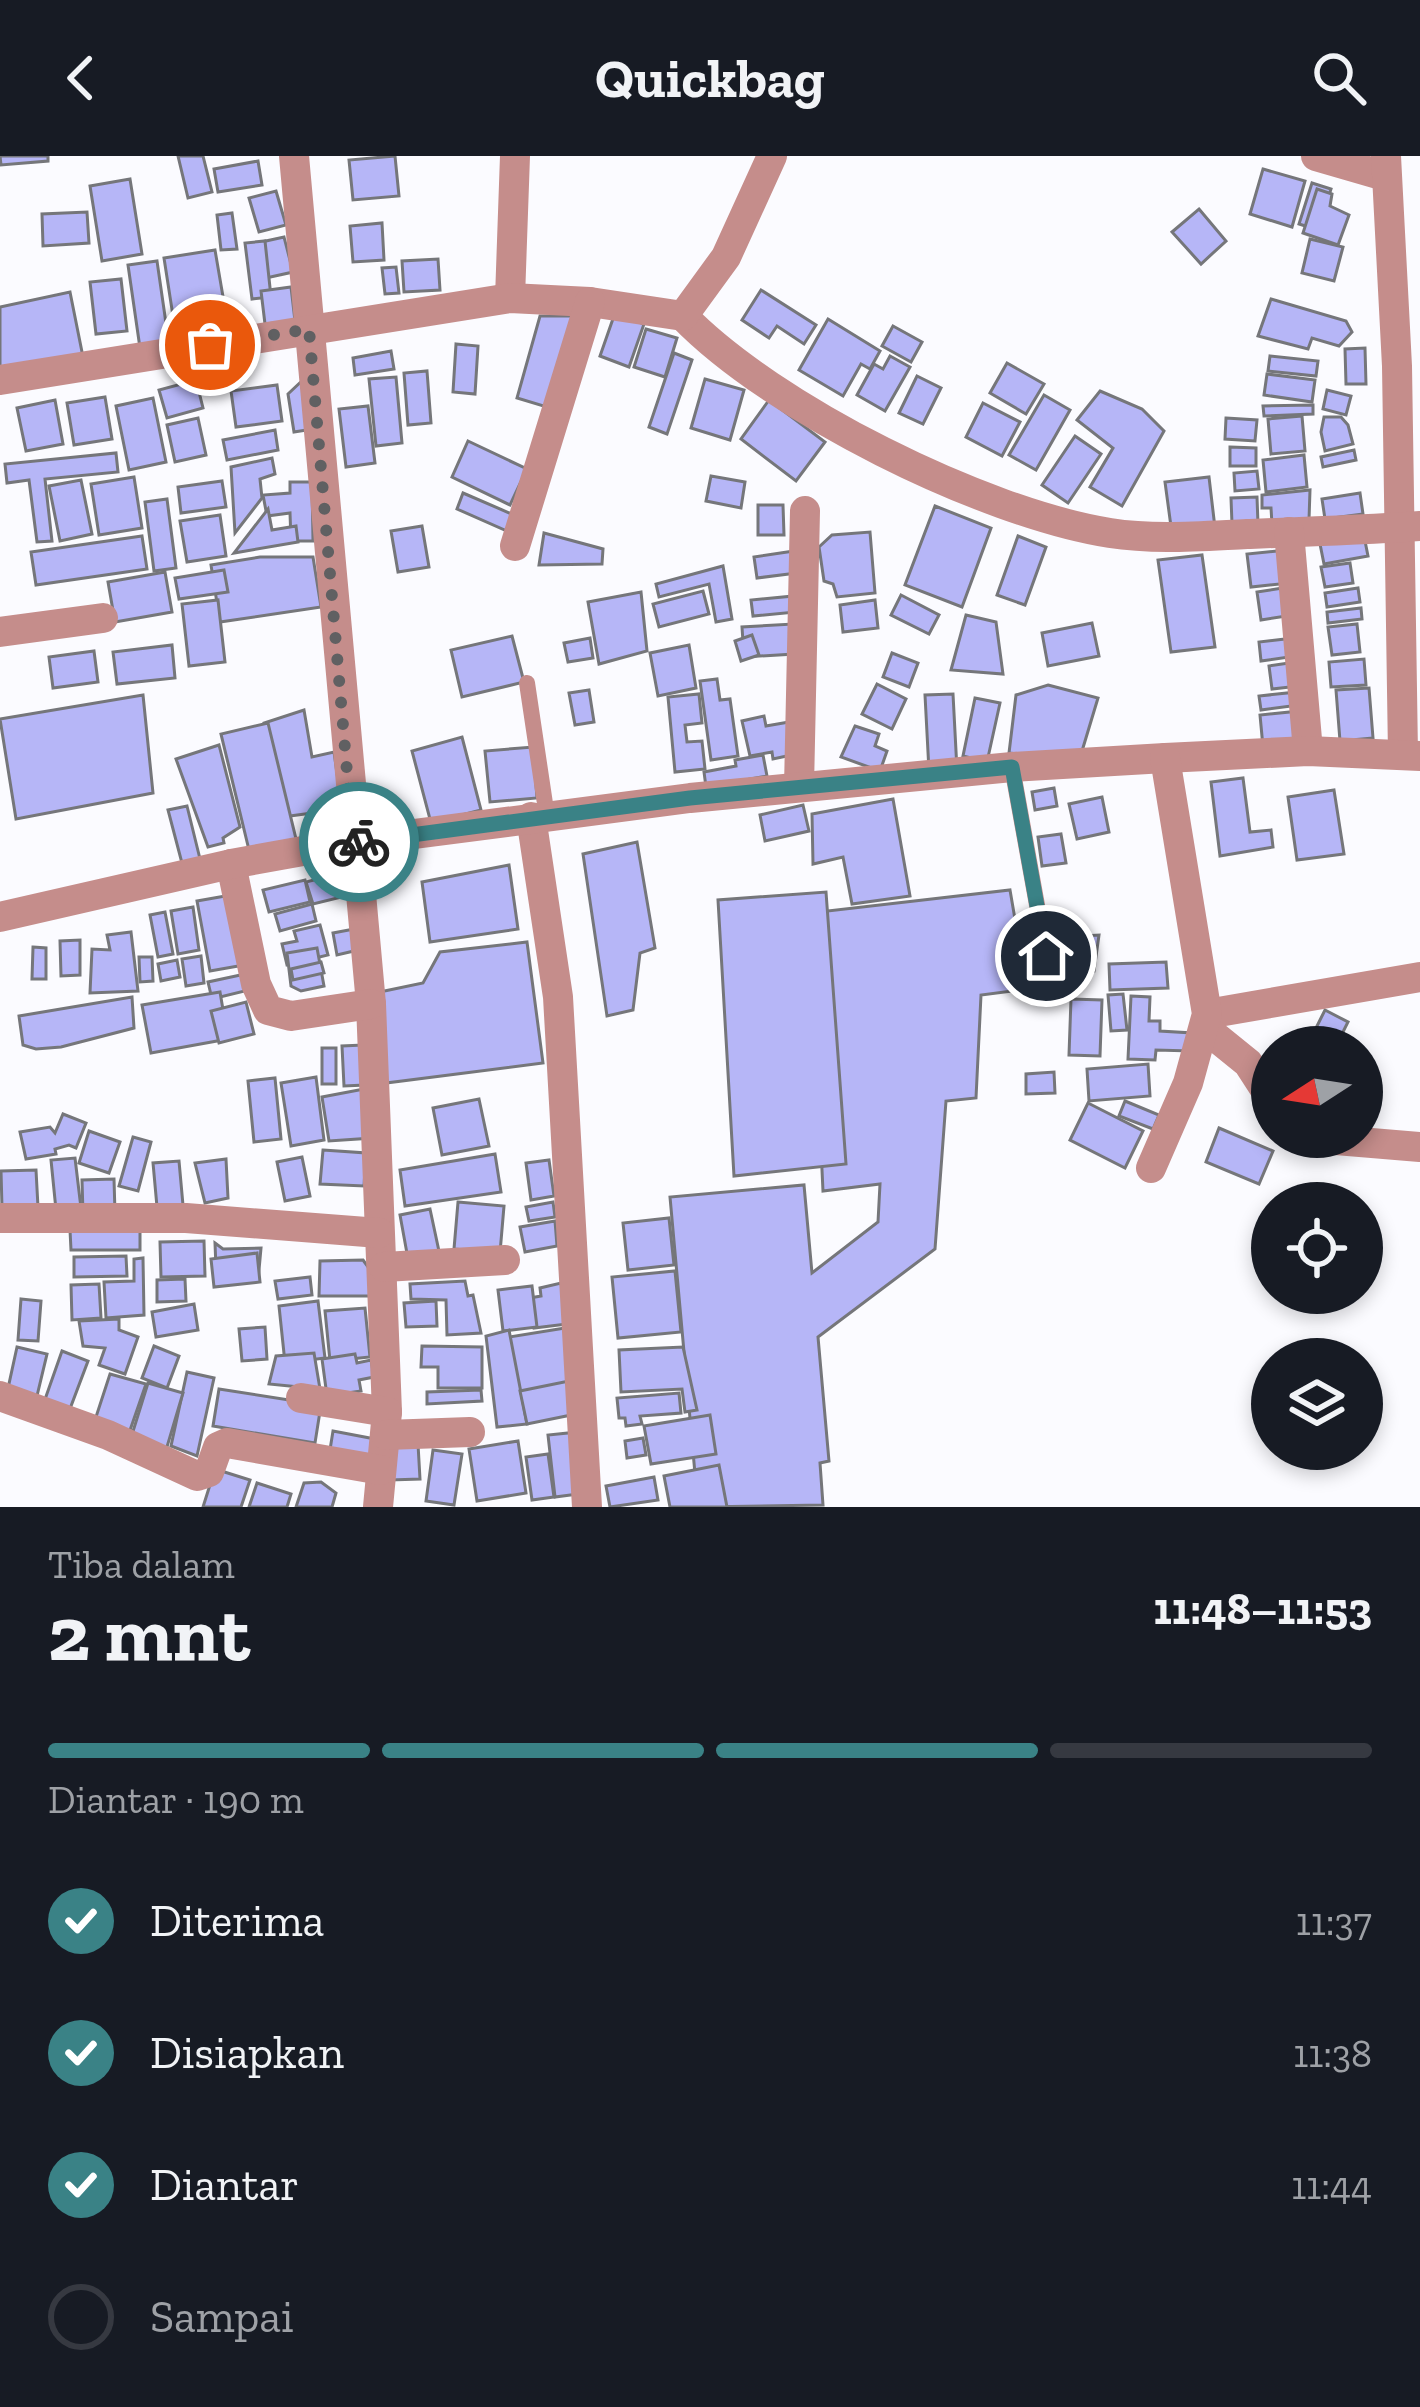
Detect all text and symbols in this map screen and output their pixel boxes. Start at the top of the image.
icon: back [48,45,114,111]
icon: search [1306,45,1372,111]
text: Quickbag [595,46,825,111]
pin [159,294,261,396]
icon: bag [177,312,243,378]
courier [299,782,419,902]
icon: bike [326,809,392,875]
pin [995,905,1097,1007]
icon: home [1013,923,1079,989]
north arrow [1251,1026,1383,1158]
map controls [1251,1026,1383,1470]
button: locate [1251,1182,1383,1314]
button: layers [1251,1338,1383,1470]
text: Tiba dalam [48,1541,235,1588]
text: 11:48–11:53 [1154,1582,1372,1636]
text: 2 mnt [48,1586,250,1680]
text: Diantar · 190 m [48,1776,304,1823]
icon: check [48,1888,114,1954]
text: Diterima [150,1894,324,1948]
text: 11:37 [1296,1898,1372,1945]
icon: check [48,2020,114,2086]
text: Disiapkan [150,2026,344,2080]
text: 11:38 [1293,2030,1372,2077]
icon: check [48,2152,114,2218]
text: Diantar [150,2158,299,2212]
text: 11:44 [1291,2162,1372,2209]
text: Sampai [150,2290,294,2344]

